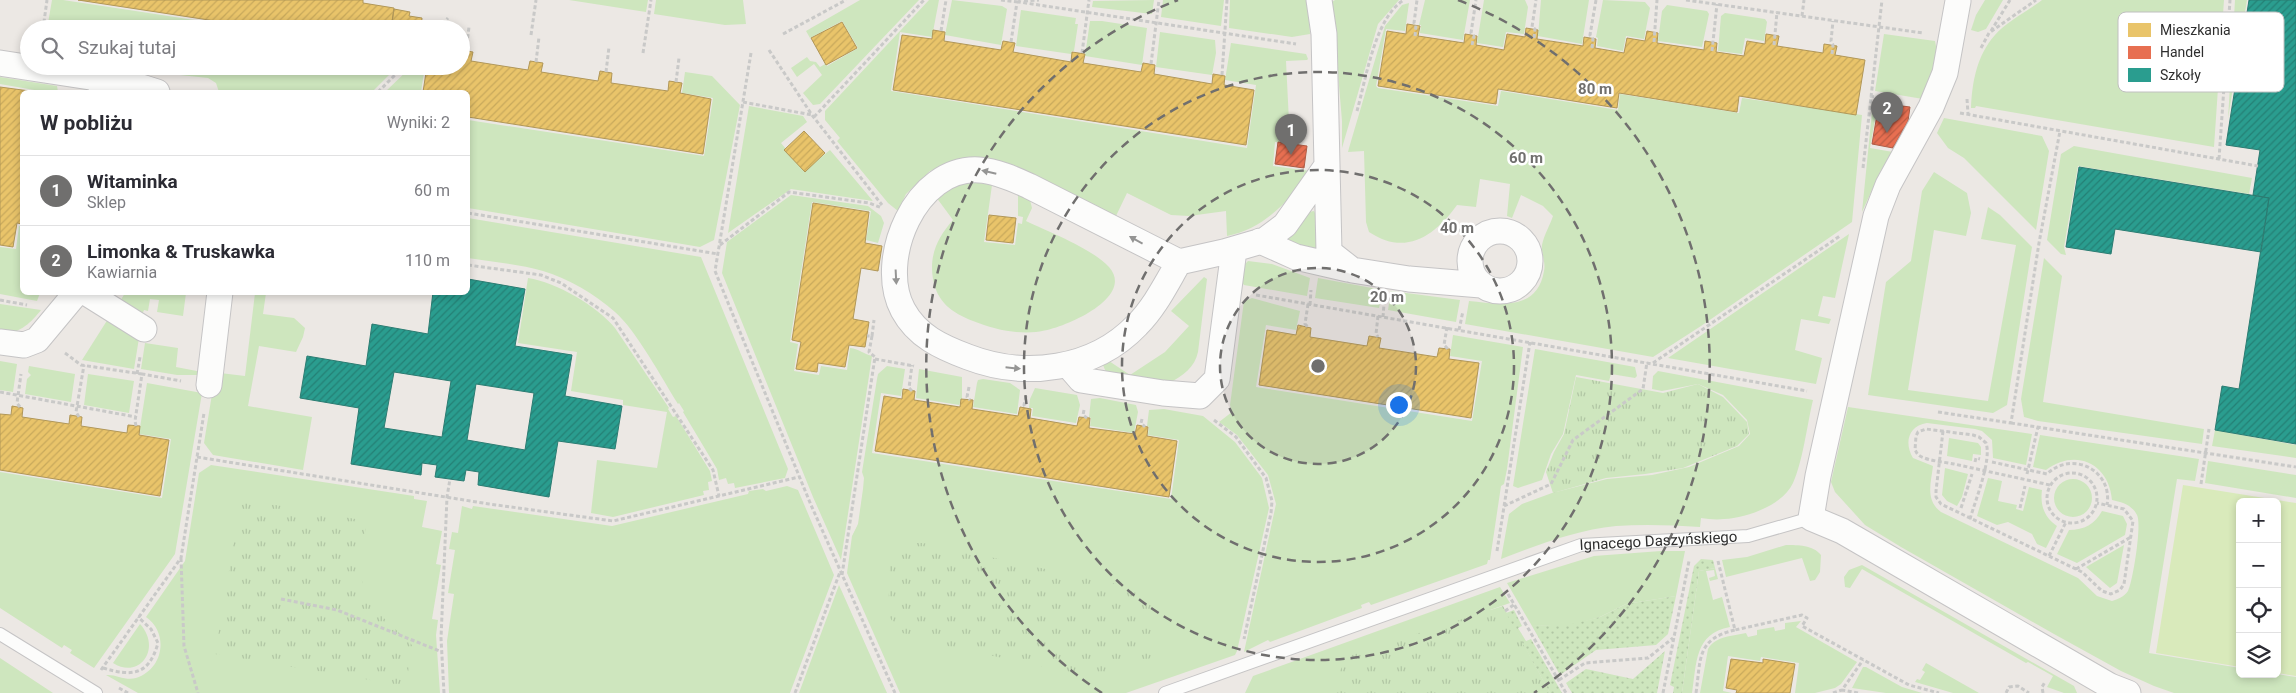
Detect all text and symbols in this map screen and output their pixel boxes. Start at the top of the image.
legend [2118,12,2284,92]
search box [20,20,470,75]
text: Mieszkania [2160,22,2231,38]
icon: search [38,34,66,62]
text: Szukaj tutaj [78,36,176,59]
text: Handel [2160,44,2204,60]
text: Szkoły [2160,67,2201,83]
text: 80 m [1578,80,1612,98]
pin: 2 [1871,92,1903,133]
text: W pobliżu [40,111,133,135]
text: Wyniki: 2 [387,113,450,132]
pin: 1 [1275,114,1307,155]
text: 60 m [1509,149,1543,167]
one-way arrow [981,168,996,176]
text: Witaminka [87,170,178,193]
text: 1 [51,181,61,200]
text: 60 m [414,181,450,200]
text: Sklep [87,193,126,212]
text: 40 m [1440,219,1474,237]
one-way arrow [1129,236,1143,244]
text: Limonka & Truskawka [87,240,275,263]
text: 2 [51,251,61,270]
text: 110 m [405,251,450,270]
text: Kawiarnia [87,263,157,282]
one-way arrow [893,270,901,286]
text: 20 m [1370,288,1404,306]
centre of rings [1309,357,1327,375]
one-way arrow [1005,364,1021,372]
your location [1386,392,1412,418]
map controls [2236,498,2281,678]
button: + [2236,498,2281,543]
street label: Ignacego Daszyńskiego [1579,528,1738,554]
button: − [2236,543,2281,588]
button: locate [2236,588,2281,633]
button: layers [2236,633,2281,678]

